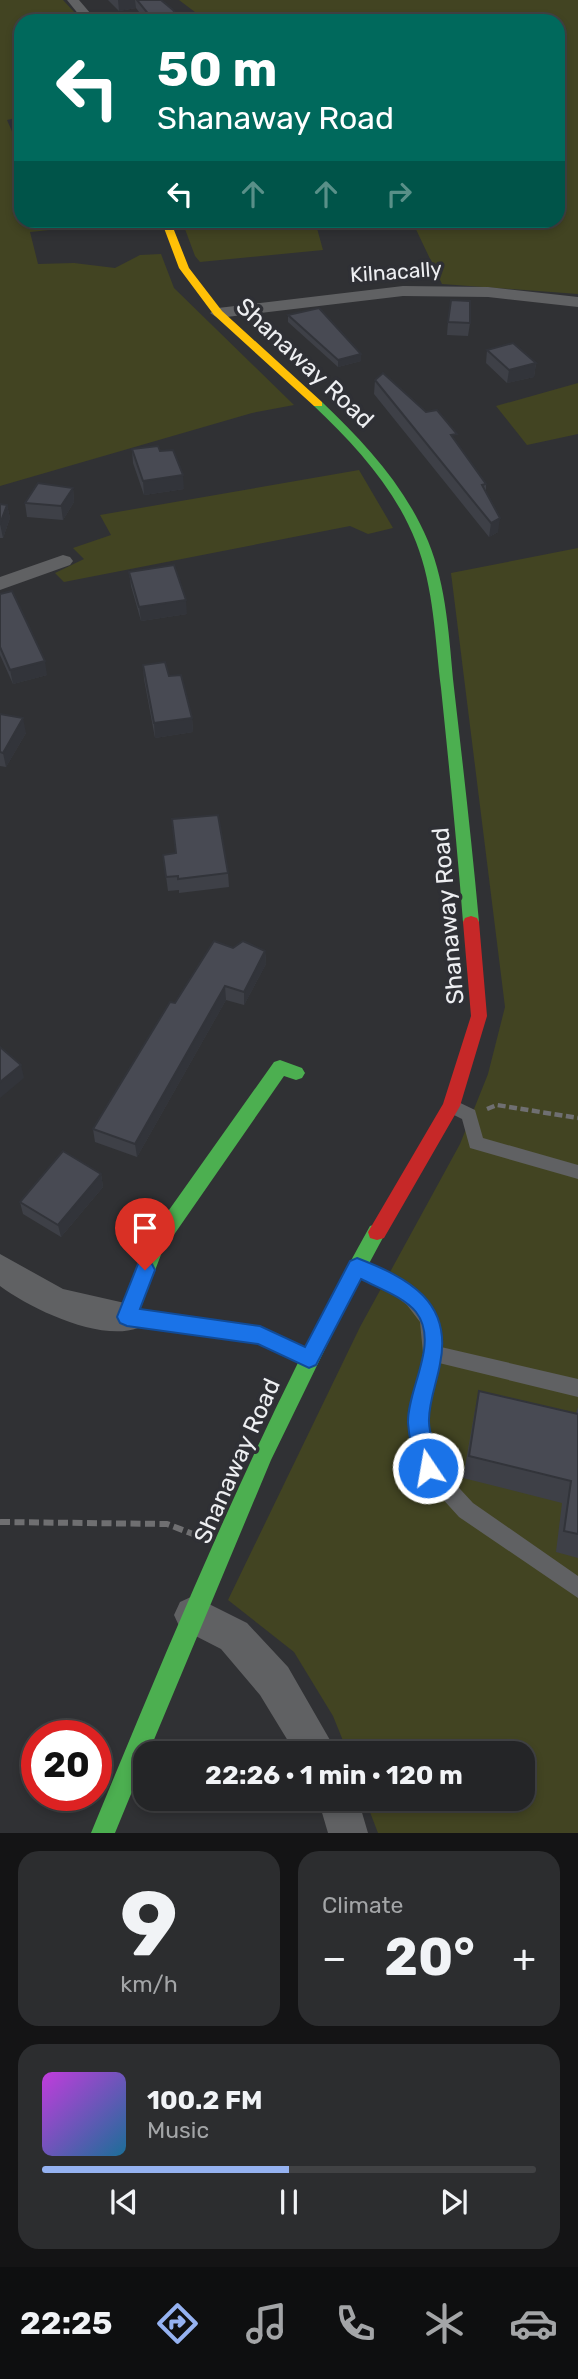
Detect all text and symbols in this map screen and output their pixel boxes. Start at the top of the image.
text: 50 m [157,40,277,98]
icon: left [42,42,133,133]
text: Shanaway Road [157,99,394,137]
icon: left [161,175,199,213]
icon: ahead [234,175,272,213]
icon: ahead [307,175,345,213]
icon: right [380,175,418,213]
street label: Kilnacally [349,256,443,287]
street label: Shanaway Road [230,292,380,434]
street label: Shanaway Road [426,826,470,1006]
pin [115,1198,175,1270]
icon: arrive [126,1209,164,1247]
street label: Shanaway Road [188,1374,286,1548]
position arrow [391,1431,465,1505]
speed limit sign: 20 [21,1720,112,1811]
text: 22:26 · 1 min · 120 m [205,1760,463,1791]
text: 9 [120,1870,178,1978]
text: Climate [322,1891,403,1919]
text: 20° [384,1926,475,1988]
text: − [322,1935,347,1981]
text: + [512,1935,536,1981]
text: km/h [120,1970,178,1998]
text: 100.2 FM [147,2085,263,2116]
text: Music [147,2116,209,2144]
icon: previous [105,2183,143,2221]
icon: pause [270,2183,308,2221]
icon: next [435,2183,473,2221]
icon: directions [153,2299,202,2348]
icon: music [242,2299,291,2348]
icon: phone [331,2299,380,2348]
icon: climate [420,2299,469,2348]
icon: car [509,2299,558,2348]
text: 22:25 [20,2304,112,2342]

